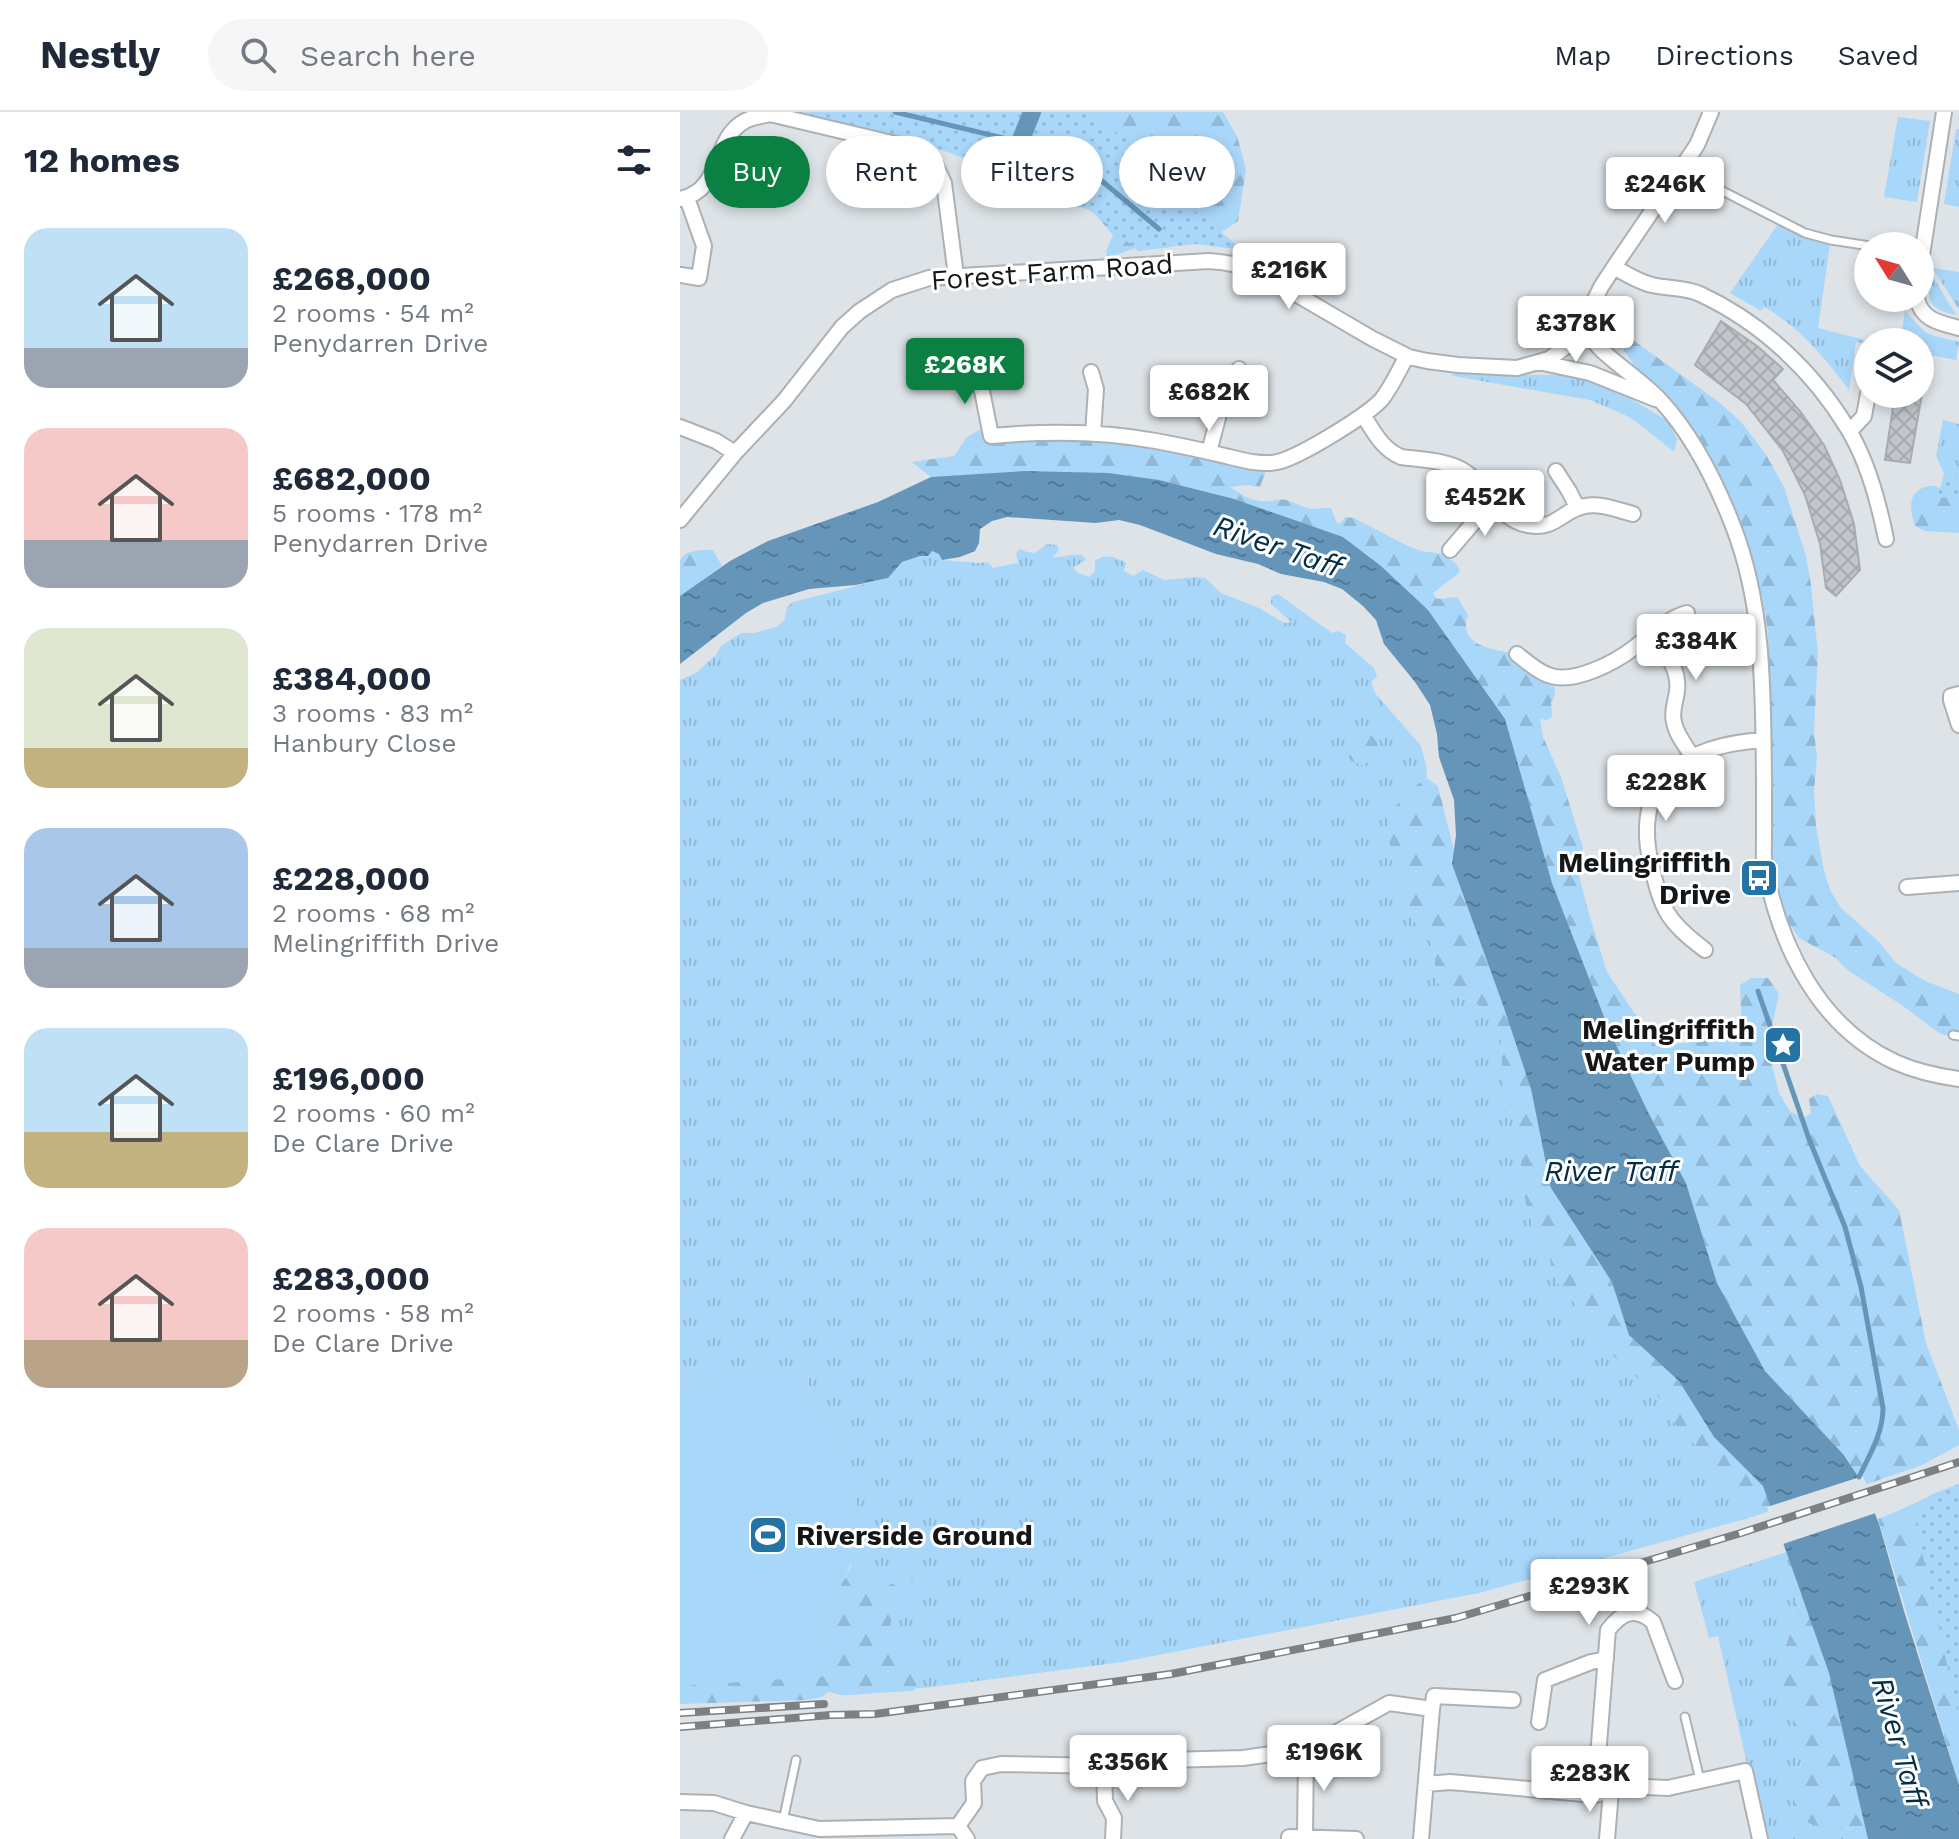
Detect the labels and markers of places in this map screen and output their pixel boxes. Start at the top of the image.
pin: £246K [1609,157,1721,225]
pin: £216K [1233,243,1345,311]
pin: £378K [1520,296,1632,364]
pin: £268K [909,338,1021,406]
pin: £682K [1153,365,1265,433]
pin: £452K [1429,470,1541,538]
pin: £384K [1640,614,1752,682]
pin: £228K [1610,755,1722,823]
place label: Melingriffith Drive [1558,846,1731,911]
bus stop icon: Melingriffith Drive [1738,857,1780,899]
place label: Melingriffith Water Pump [1582,1013,1755,1078]
place icon: Melingriffith Water Pump [1762,1024,1804,1066]
sports icon: Riverside Ground [747,1514,789,1556]
place label: Riverside Ground [796,1519,1033,1552]
pin: £293K [1533,1559,1645,1627]
pin: £196K [1268,1725,1380,1793]
pin: £356K [1072,1735,1184,1803]
pin: £283K [1534,1746,1646,1814]

